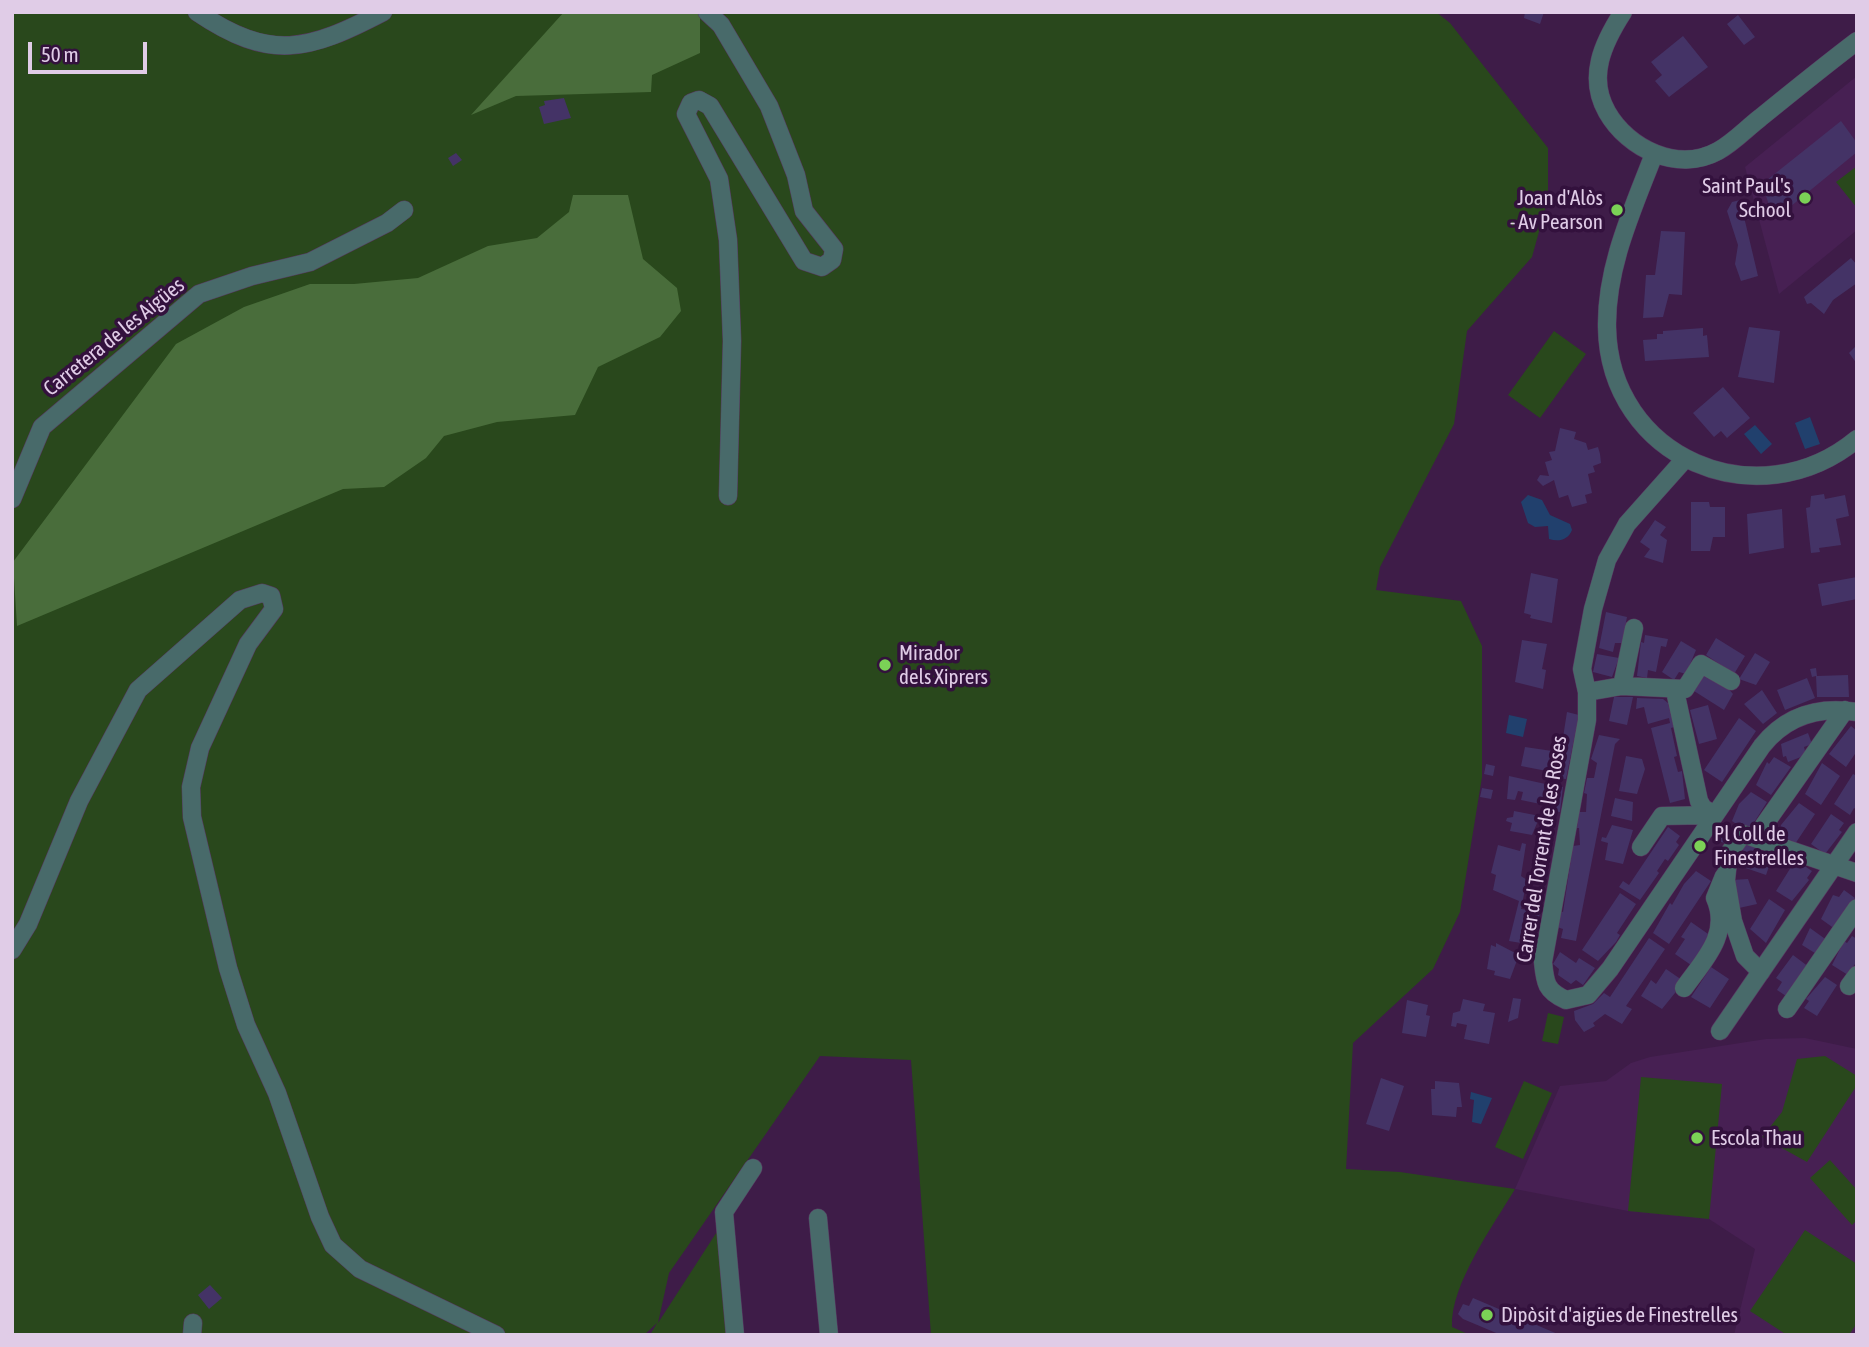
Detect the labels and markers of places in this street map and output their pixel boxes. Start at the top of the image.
place label: Saint Paul's School [1702,173,1791,223]
place label: Joan d'Alòs - Av Pearson [1510,185,1603,235]
marker: Saint Paul's School [1797,190,1813,206]
marker: Joan d'Alòs - Av Pearson [1609,202,1625,218]
place label: Mirador dels Xiprers [899,640,988,690]
marker: Mirador dels Xiprers [877,657,893,673]
place label: Pl Coll de Finestrelles [1714,821,1804,871]
marker: Pl Coll de Finestrelles [1692,838,1708,854]
place label: Escola Thau [1711,1125,1802,1151]
marker: Escola Thau [1689,1130,1705,1146]
place label: Dipòsit d'aigües de Finestrelles [1501,1302,1738,1328]
marker: Dipòsit d'aigües de Finestrelles [1479,1307,1495,1323]

